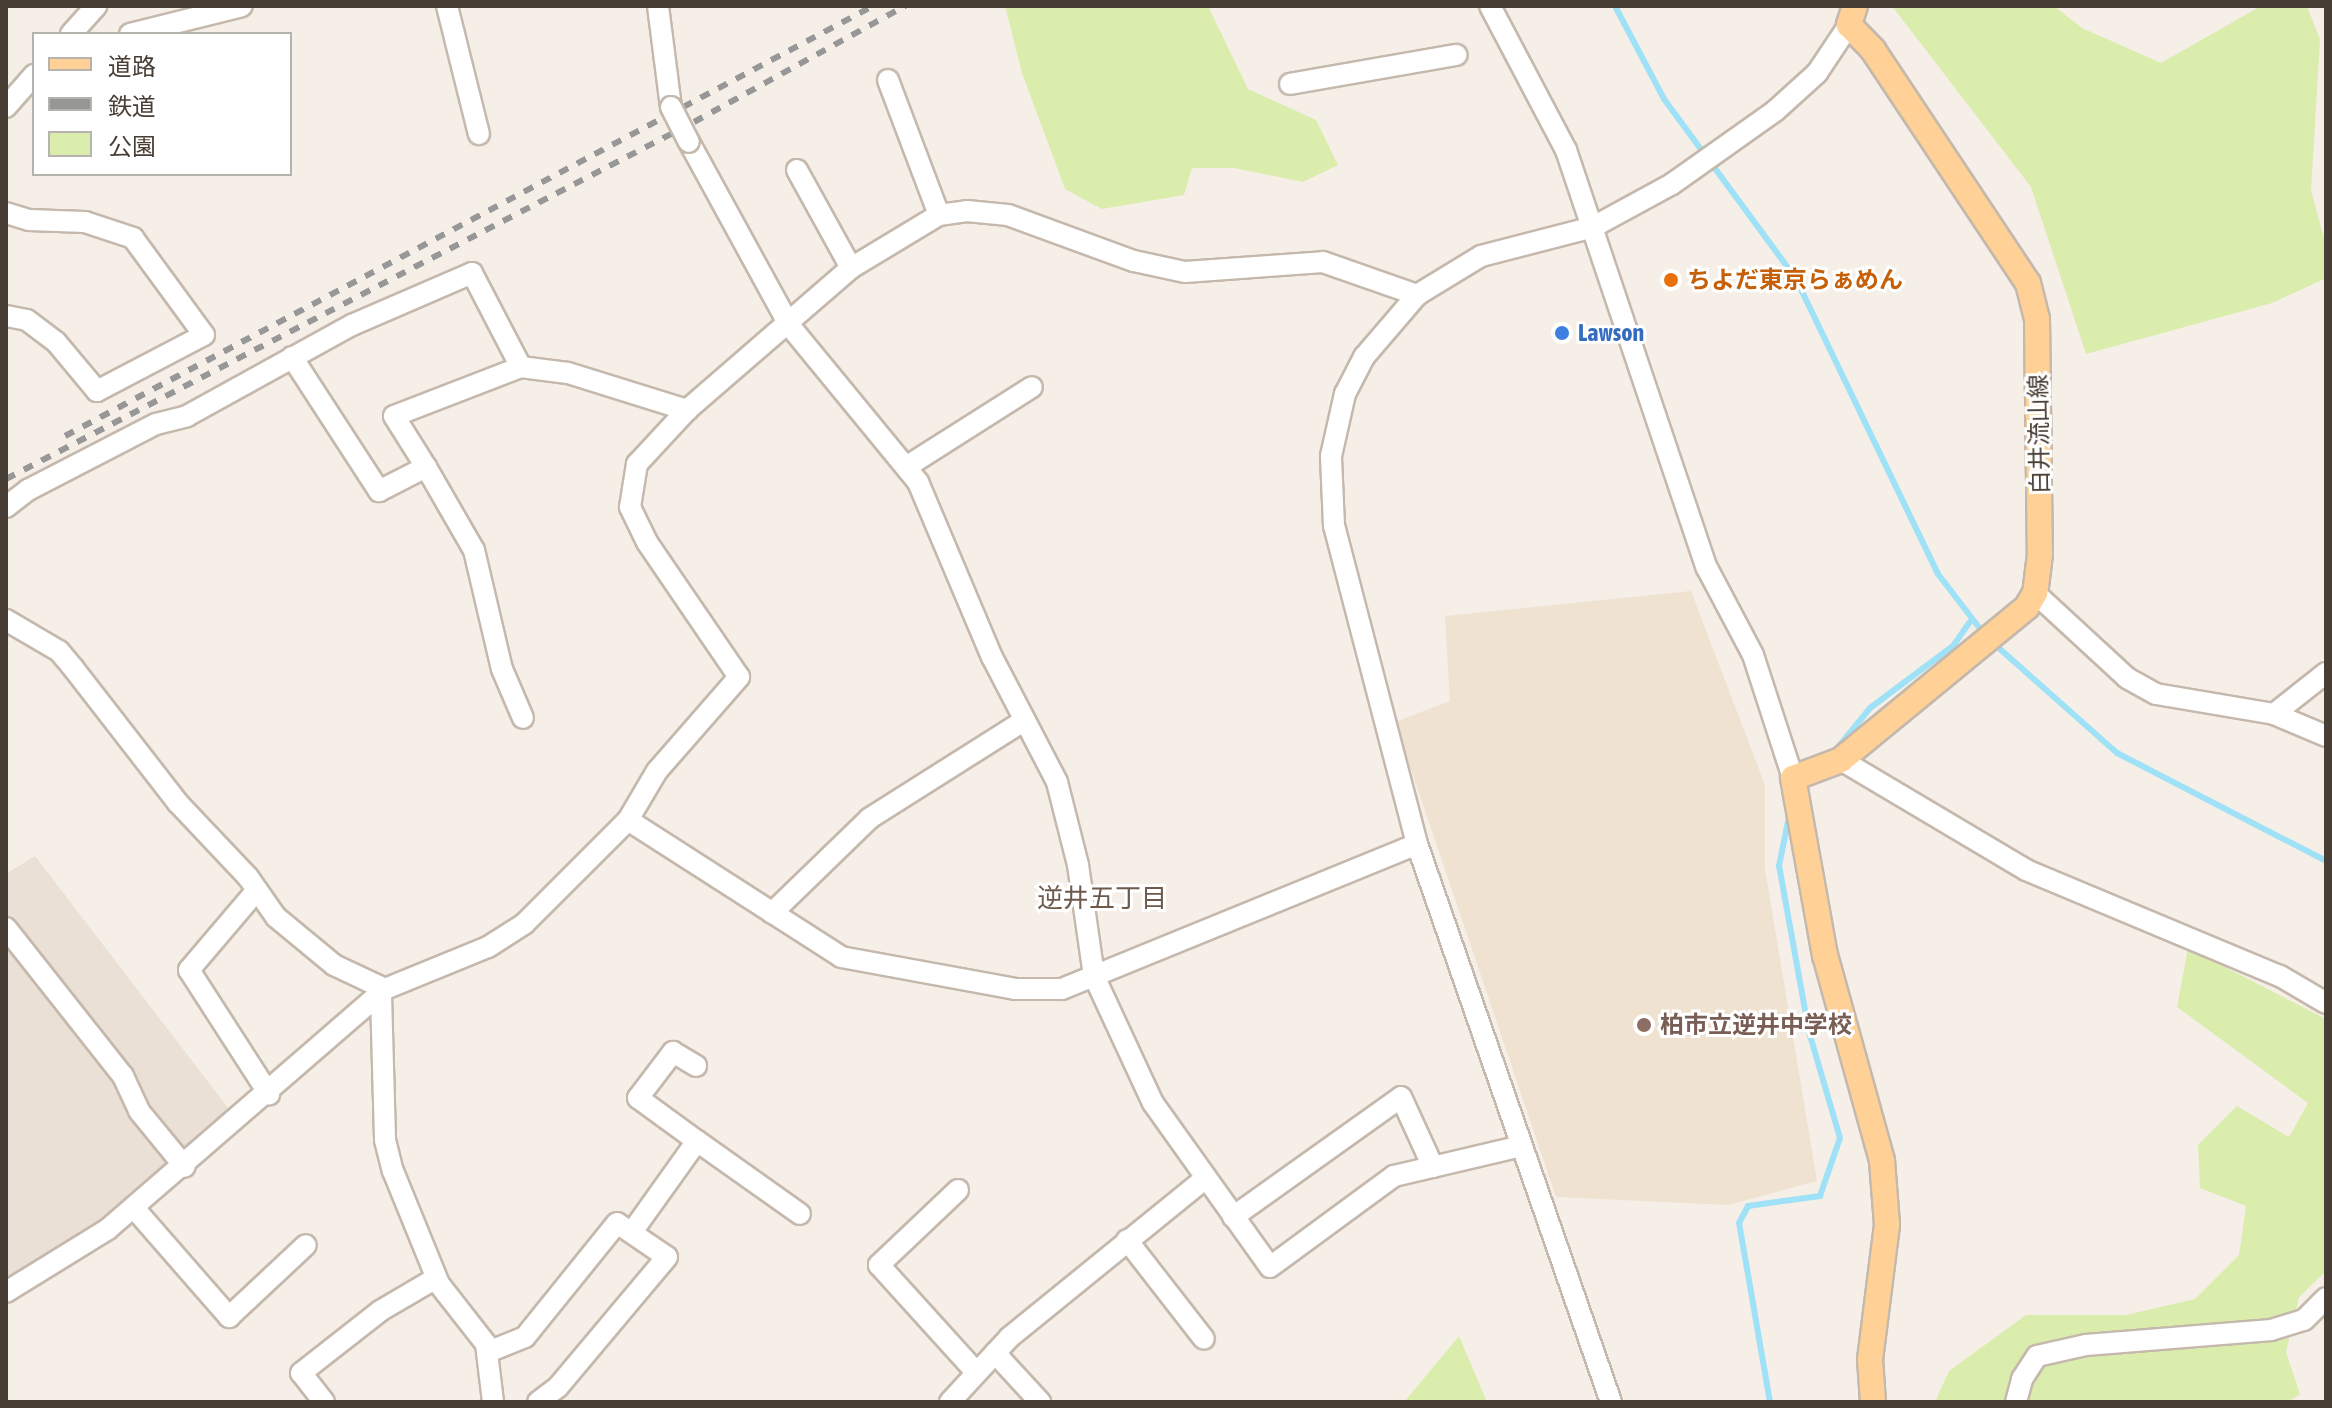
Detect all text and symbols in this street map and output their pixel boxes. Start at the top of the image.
legend [32,32,292,176]
text: 道路 [108,53,156,80]
text: 鉄道 [108,93,156,120]
text: 公園 [108,133,156,160]
place label: ちよだ東京らぁめん [1687,266,1903,294]
marker: ちよだ東京らぁめん [1662,271,1680,289]
place label: Lawson [1578,319,1644,347]
marker: Lawson [1553,324,1571,342]
street label: 白井流山線 [2024,374,2054,494]
district label: 逆井五丁目 [1037,883,1167,915]
place label: 柏市立逆井中学校 [1660,1011,1852,1039]
marker: 柏市立逆井中学校 [1635,1016,1653,1034]

